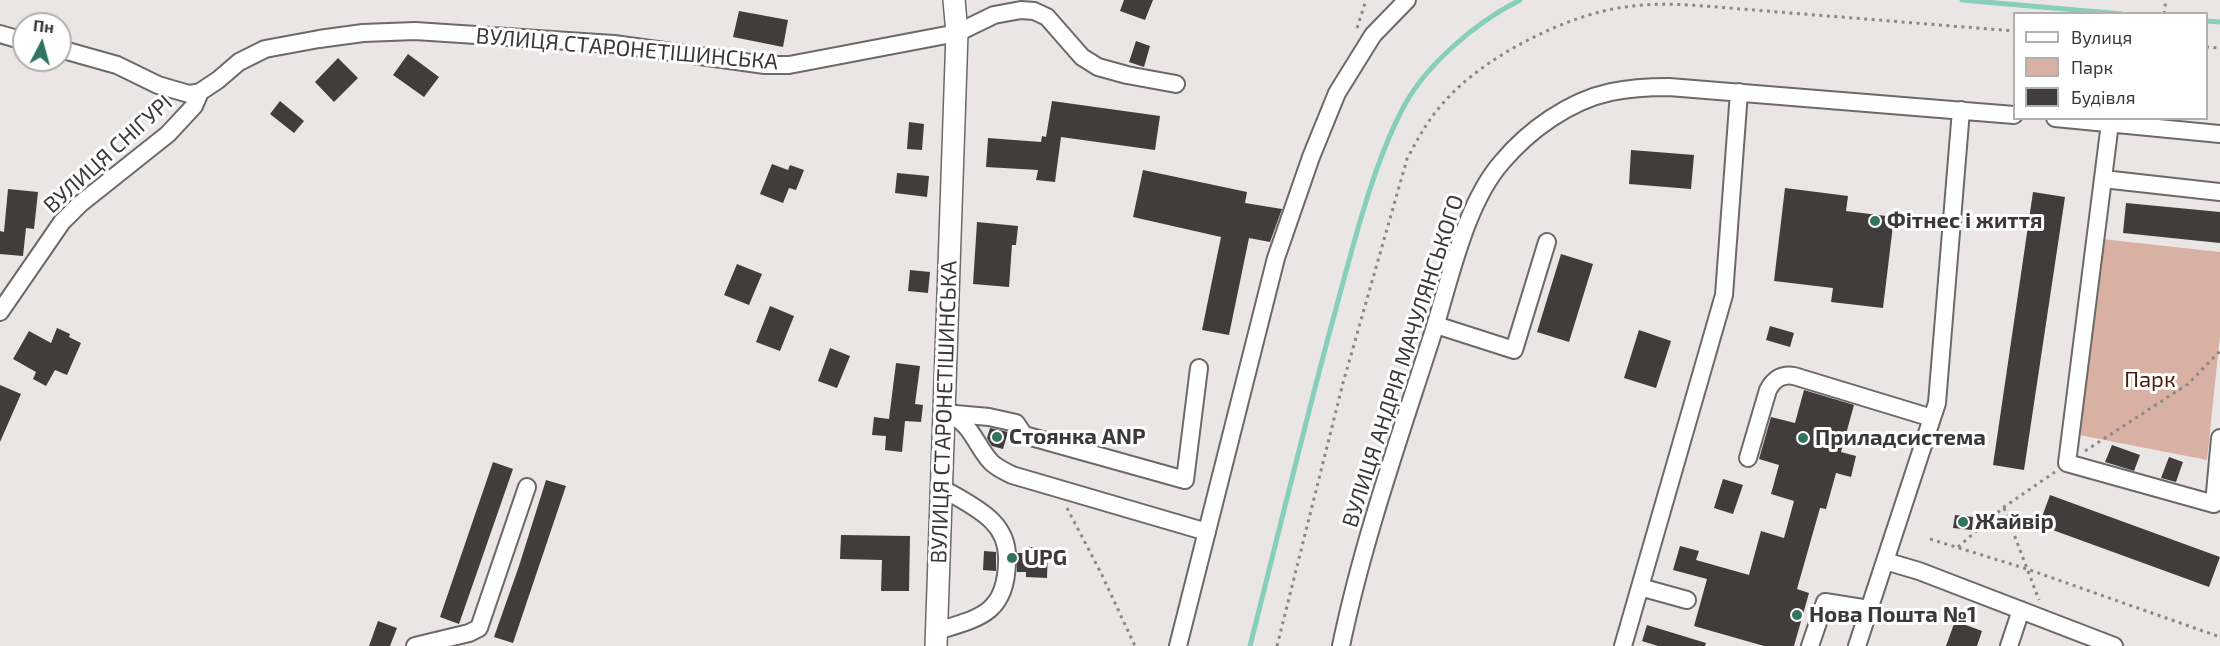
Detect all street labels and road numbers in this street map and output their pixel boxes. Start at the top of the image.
street label: ВУЛИЦЯ СТАРОНЕТІШИНСЬКА [475,23,779,75]
street label: ВУЛИЦЯ СНІГУРІ [38,89,178,219]
street label: ВУЛИЦЯ АНДРІЯ МАЧУЛЯНСЬКОГО [1337,191,1469,531]
street label: ВУЛИЦЯ СТАРОНЕТІШИНСЬКА [926,260,962,564]

